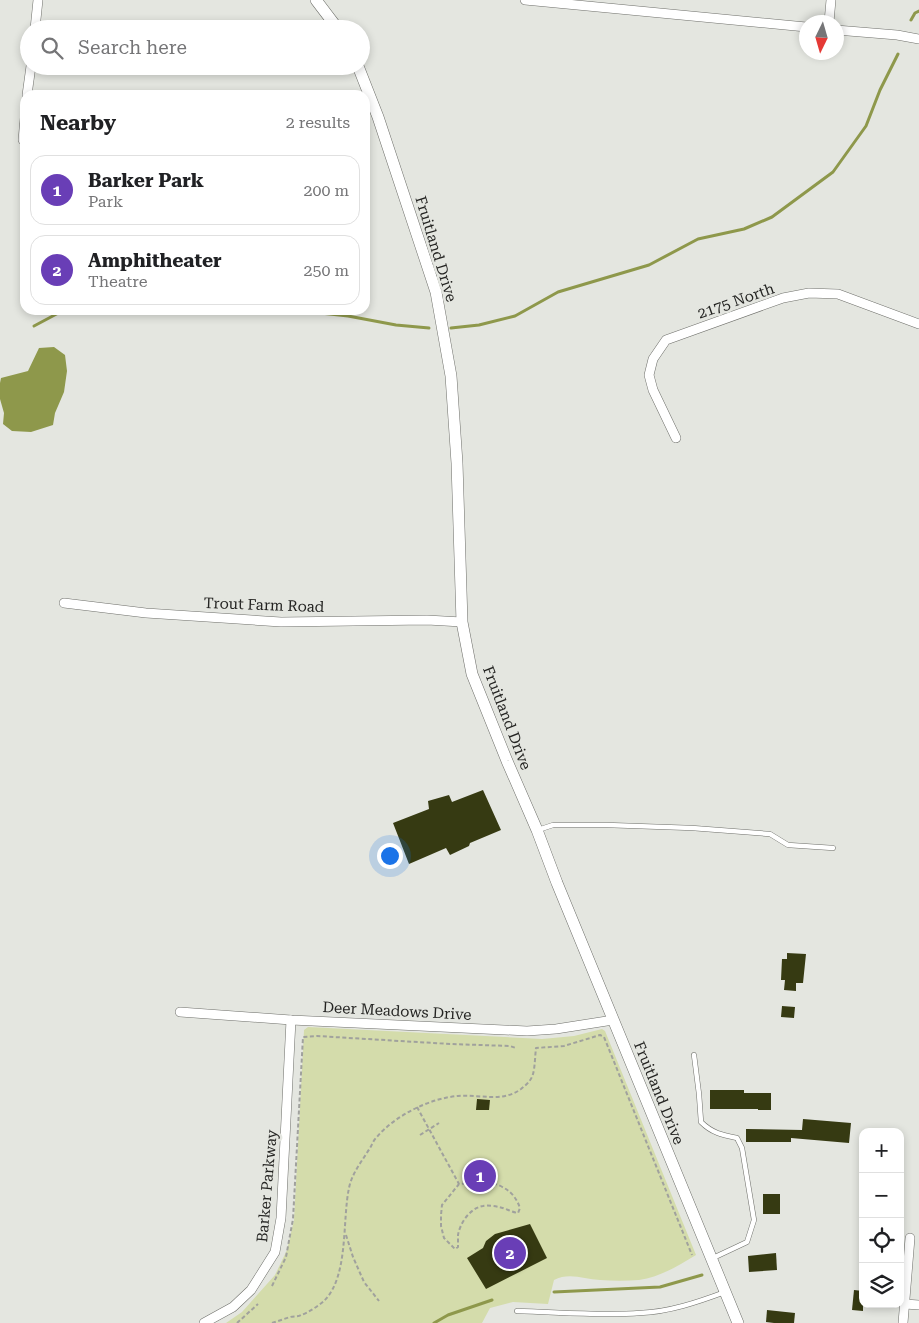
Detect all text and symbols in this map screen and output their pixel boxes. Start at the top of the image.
north arrow [799,15,844,60]
search box [20,20,370,75]
icon: search [38,34,66,62]
text: Search here [78,36,187,59]
text: Nearby [40,111,116,135]
text: 2 results [286,113,350,132]
text: Barker Park [88,169,204,192]
text: 1 [53,181,61,200]
text: 200 m [303,181,349,200]
text: Park [88,192,123,211]
street label: Fruitland Drive [411,194,461,304]
text: Amphitheater [88,249,222,272]
text: 2 [53,261,61,280]
text: 250 m [303,261,349,280]
text: Theatre [88,272,147,291]
street label: 2175 North [695,279,777,323]
street label: Trout Farm Road [203,594,325,616]
street label: Fruitland Drive [479,664,535,772]
your location [377,843,403,869]
street label: Deer Meadows Drive [322,998,472,1024]
street label: Fruitland Drive [630,1039,688,1147]
map controls [859,1128,904,1308]
button: + [859,1128,904,1173]
street label: Barker Parkway [253,1129,281,1243]
pin: 1 [464,1157,496,1195]
button: − [859,1173,904,1218]
button: locate [859,1218,904,1263]
pin: 2 [494,1234,526,1272]
button: layers [859,1263,904,1308]

